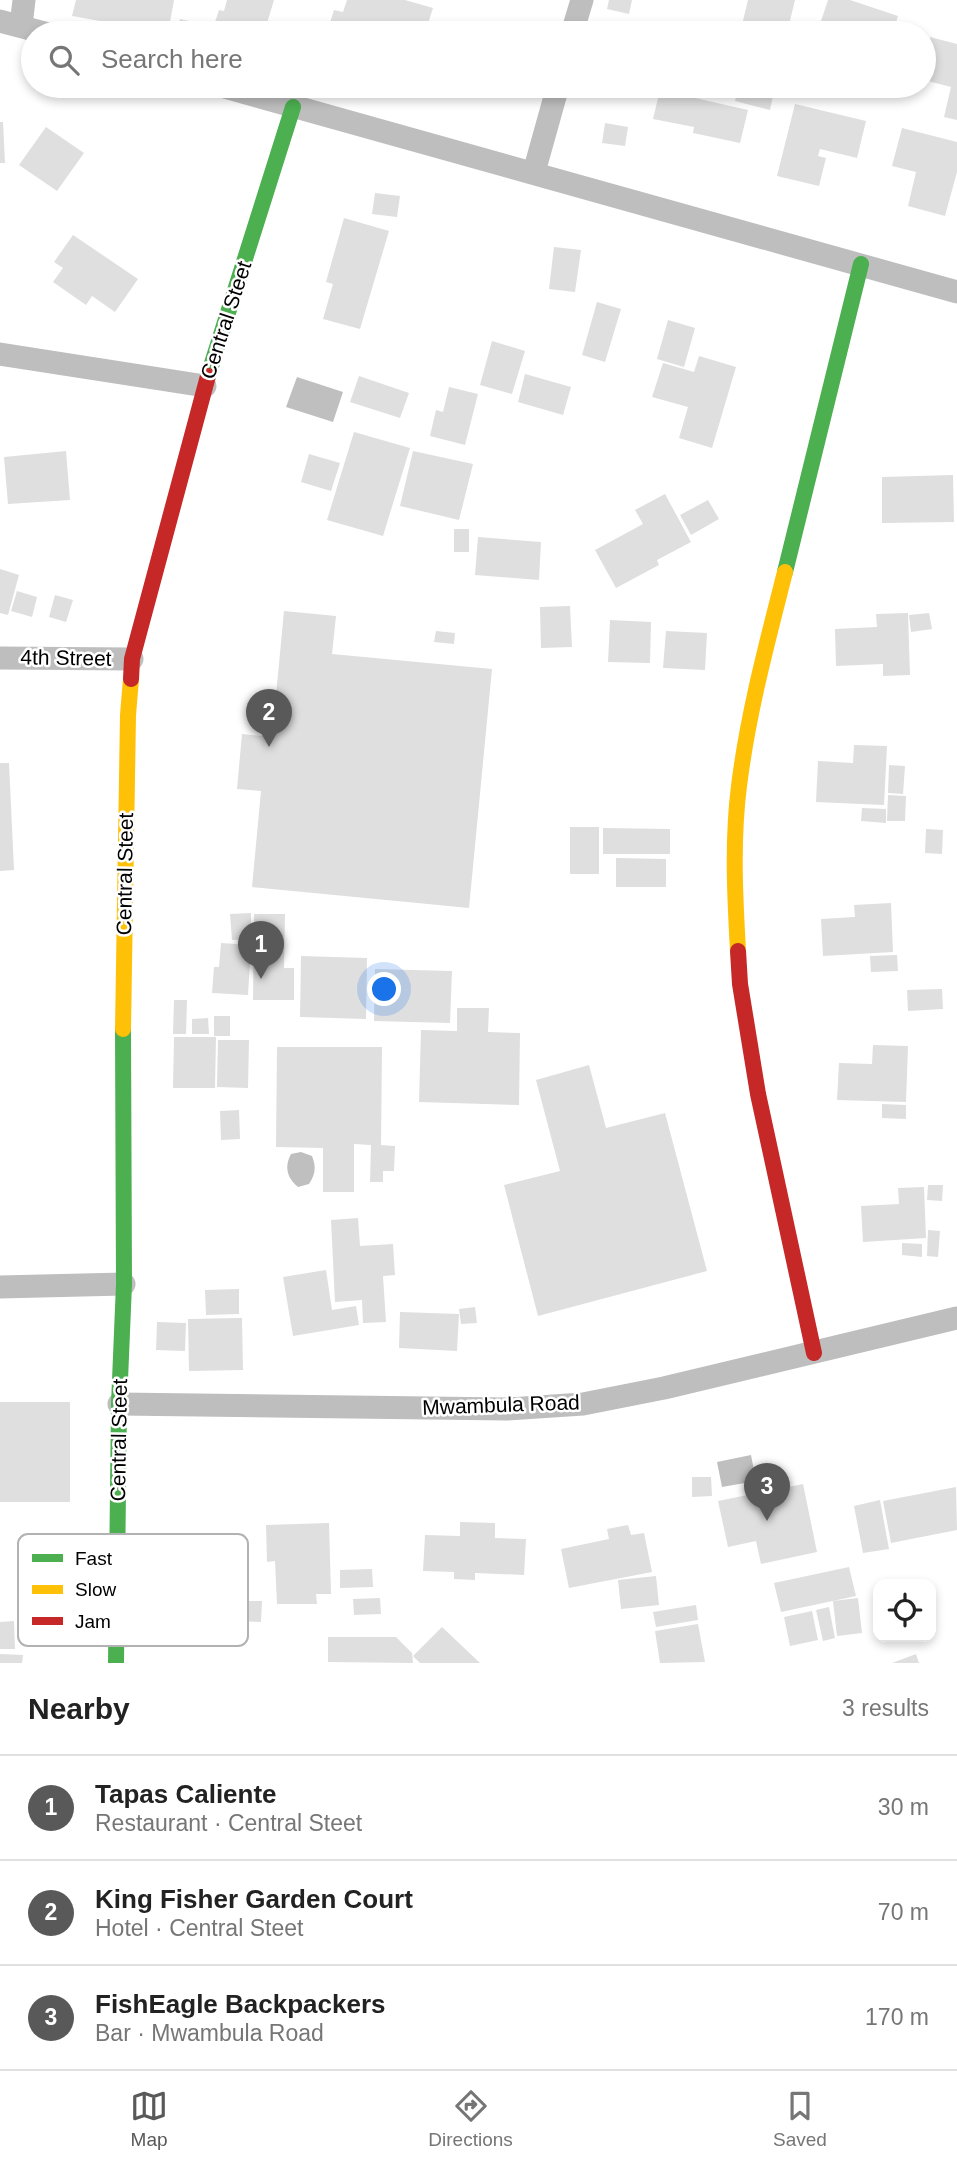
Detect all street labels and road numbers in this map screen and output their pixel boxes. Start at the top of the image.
street label: Central Steet [196,258,255,382]
street label: 4th Street [20,645,112,670]
street label: Central Steet [112,812,137,935]
street label: Central Steet [106,1378,131,1501]
street label: Mwambula Road [422,1390,580,1419]

